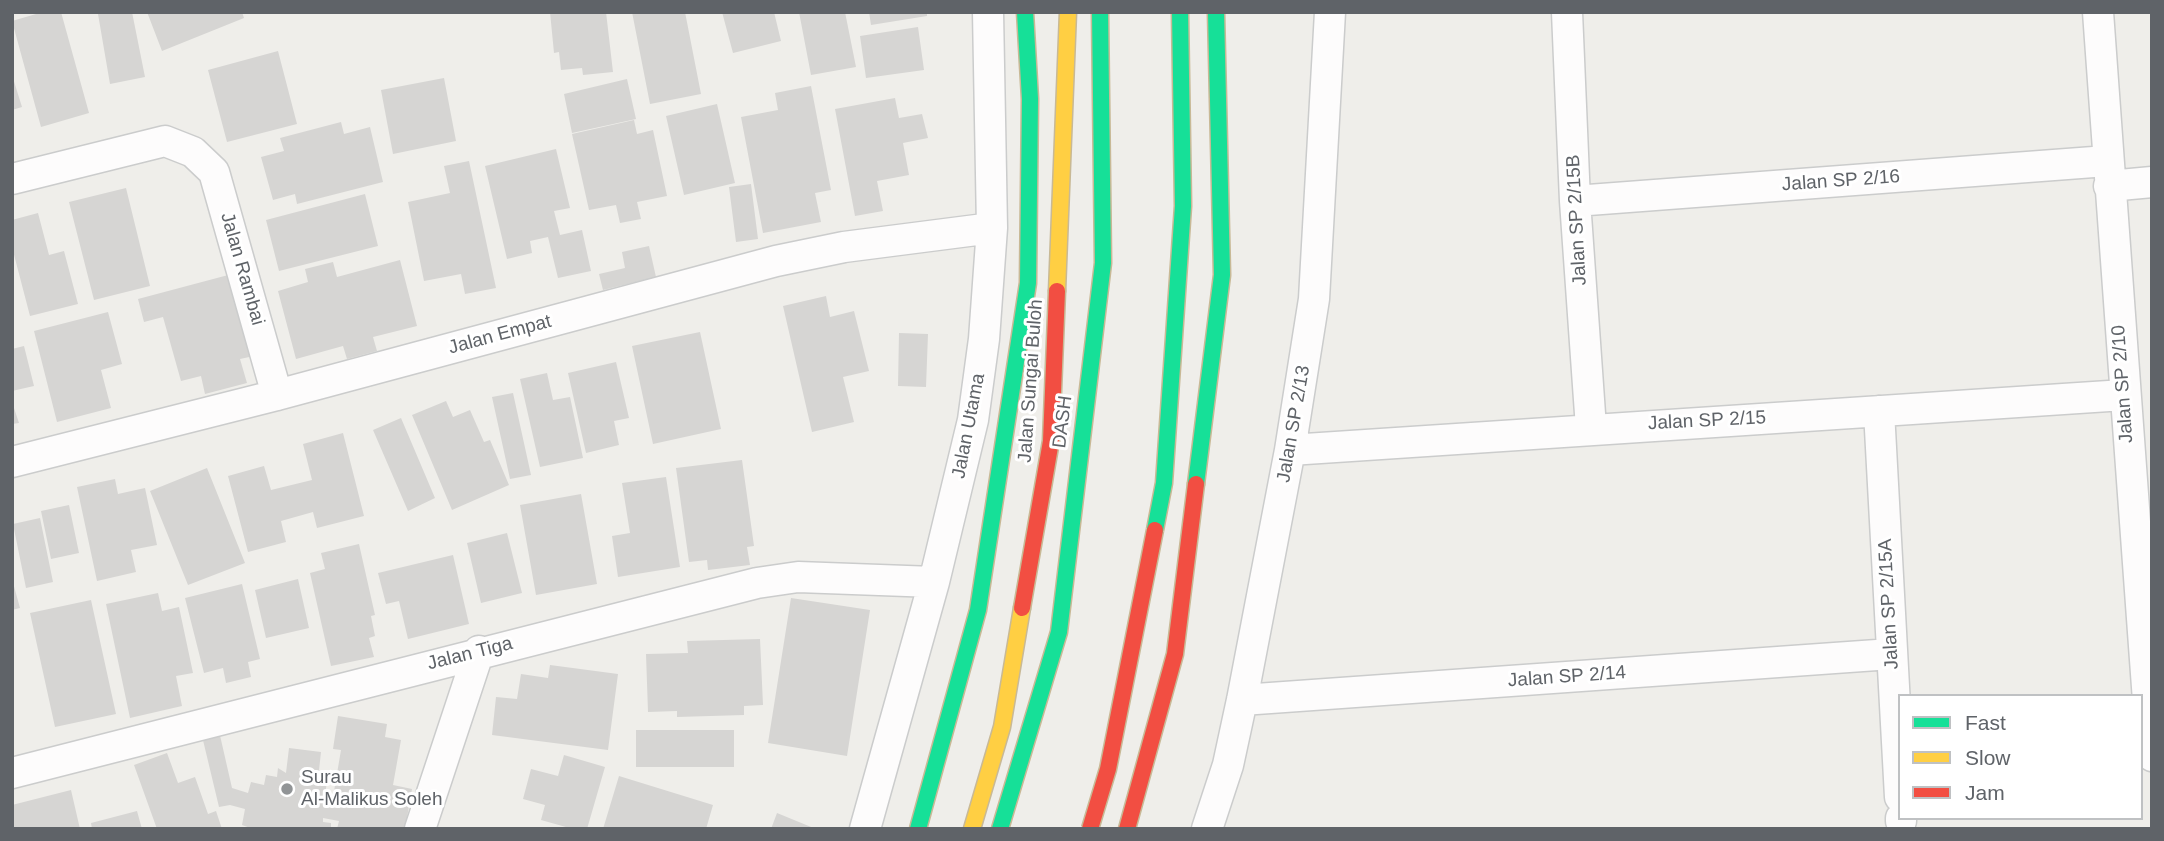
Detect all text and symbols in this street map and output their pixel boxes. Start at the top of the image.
street label: Jalan SP 2/15B [1562,154,1592,286]
street label: Jalan SP 2/16 [1781,166,1901,196]
street label: Jalan Rambai [215,210,269,328]
street label: Jalan Sungai Buloh [1014,299,1048,463]
street label: Jalan Empat [446,310,554,360]
street label: Jalan SP 2/10 [2108,324,2138,444]
street label: Jalan SP 2/13 [1273,364,1315,484]
street label: Jalan Utama [948,371,990,481]
street label: DASH [1048,394,1078,450]
street label: Jalan SP 2/15 [1647,407,1767,435]
street label: Jalan SP 2/15A [1874,538,1904,670]
street label: Jalan Tiga [425,632,515,676]
street label: Jalan SP 2/14 [1507,662,1627,692]
legend [1898,694,2143,820]
text: Fast [1965,711,2006,734]
text: Slow [1965,746,2011,769]
place label: Surau Al-Malikus Soleh [301,767,442,811]
marker: Surau Al-Malikus Soleh [279,781,295,797]
text: Jam [1965,781,2005,804]

